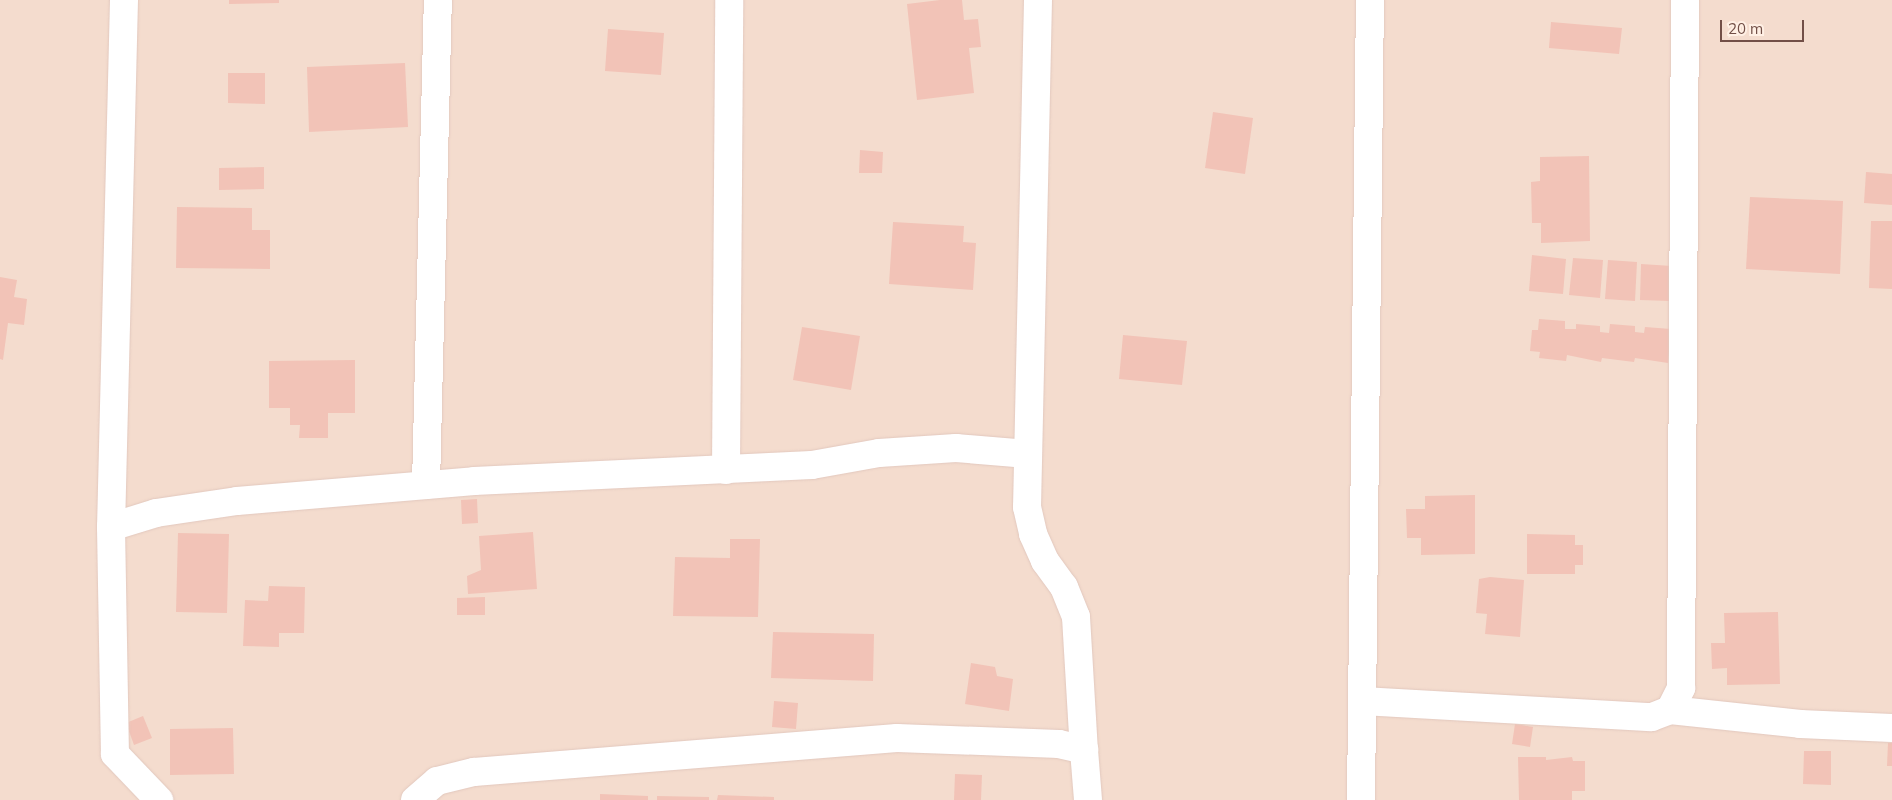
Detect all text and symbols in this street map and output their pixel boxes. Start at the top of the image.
scale bar [1722,10,1806,42]
text: 20 m [1728,19,1763,38]

